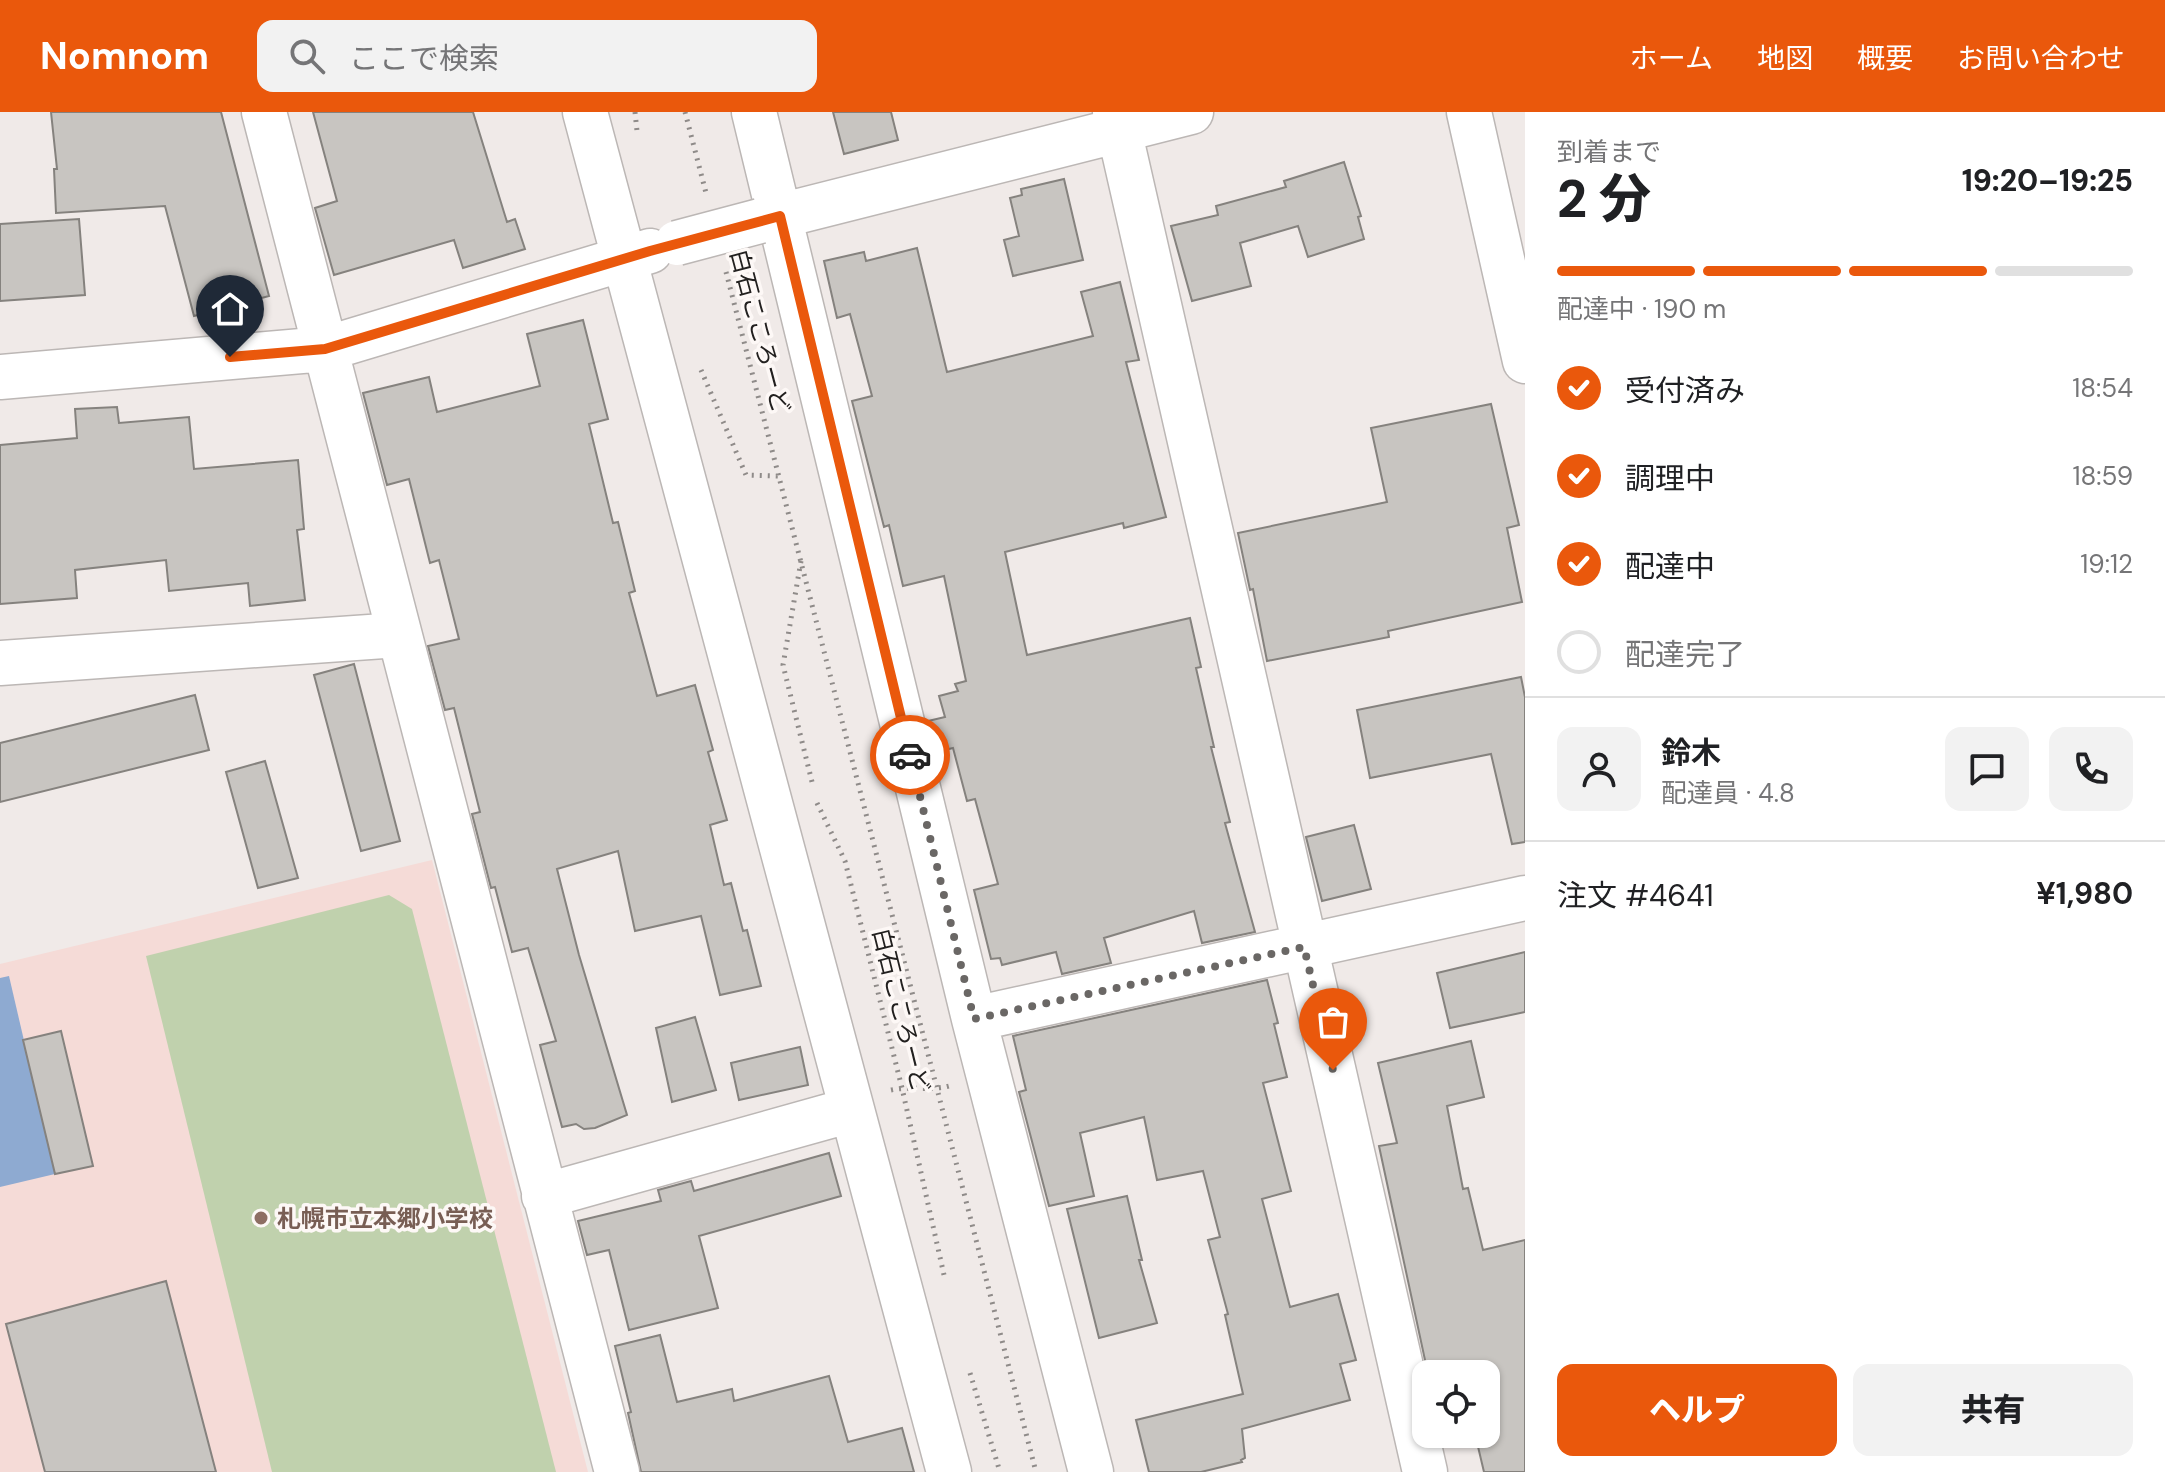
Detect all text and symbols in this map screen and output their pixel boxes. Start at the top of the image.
search box [257,20,817,92]
text: Nomnom [40,31,209,81]
icon: search [285,34,329,78]
text: ここで検索 [349,39,499,78]
text: ホーム [1630,40,1713,77]
text: 地図 [1757,40,1813,77]
text: 概要 [1857,40,1913,77]
text: お問い合わせ [1957,40,2125,77]
text: 到着まで [1557,135,1661,169]
text: 19:20–19:25 [1962,161,2133,200]
text: 2 分 [1557,165,1651,233]
street label: 白石こころーど [723,246,797,416]
pin [196,275,264,357]
icon: home [208,287,252,331]
text: 配達中 · 190 m [1557,292,1726,326]
icon: check [1557,366,1601,410]
text: 受付済み [1625,371,1745,410]
text: 18:54 [2072,371,2133,405]
icon: check [1557,454,1601,498]
text: 調理中 [1625,459,1715,498]
text: 18:59 [2072,459,2133,493]
icon: check [1557,542,1601,586]
text: 配達中 [1625,547,1715,586]
text: 19:12 [2080,547,2133,581]
text: 配達完了 [1625,635,1745,674]
courier [870,715,950,795]
button: person [1557,727,1641,811]
button: chat [1945,727,2029,811]
button: phone [2049,727,2133,811]
icon: car [888,733,932,777]
text: 鈴木 [1661,733,1721,772]
text: 配達員 · 4.8 [1661,776,1795,810]
text: ¥1,980 [2036,874,2133,913]
text: 注文 #4641 [1557,876,1714,915]
street label: 白石こころーど [866,925,936,1095]
pin [1299,988,1367,1070]
icon: bag [1311,1000,1355,1044]
place label: 札幌市立本郷小学校 [277,1203,493,1234]
marker: 札幌市立本郷小学校 [252,1209,270,1227]
map controls [1412,1360,1500,1448]
button: locate [1412,1360,1500,1448]
button: ヘルプ [1557,1364,1837,1456]
button: 共有 [1853,1364,2133,1456]

